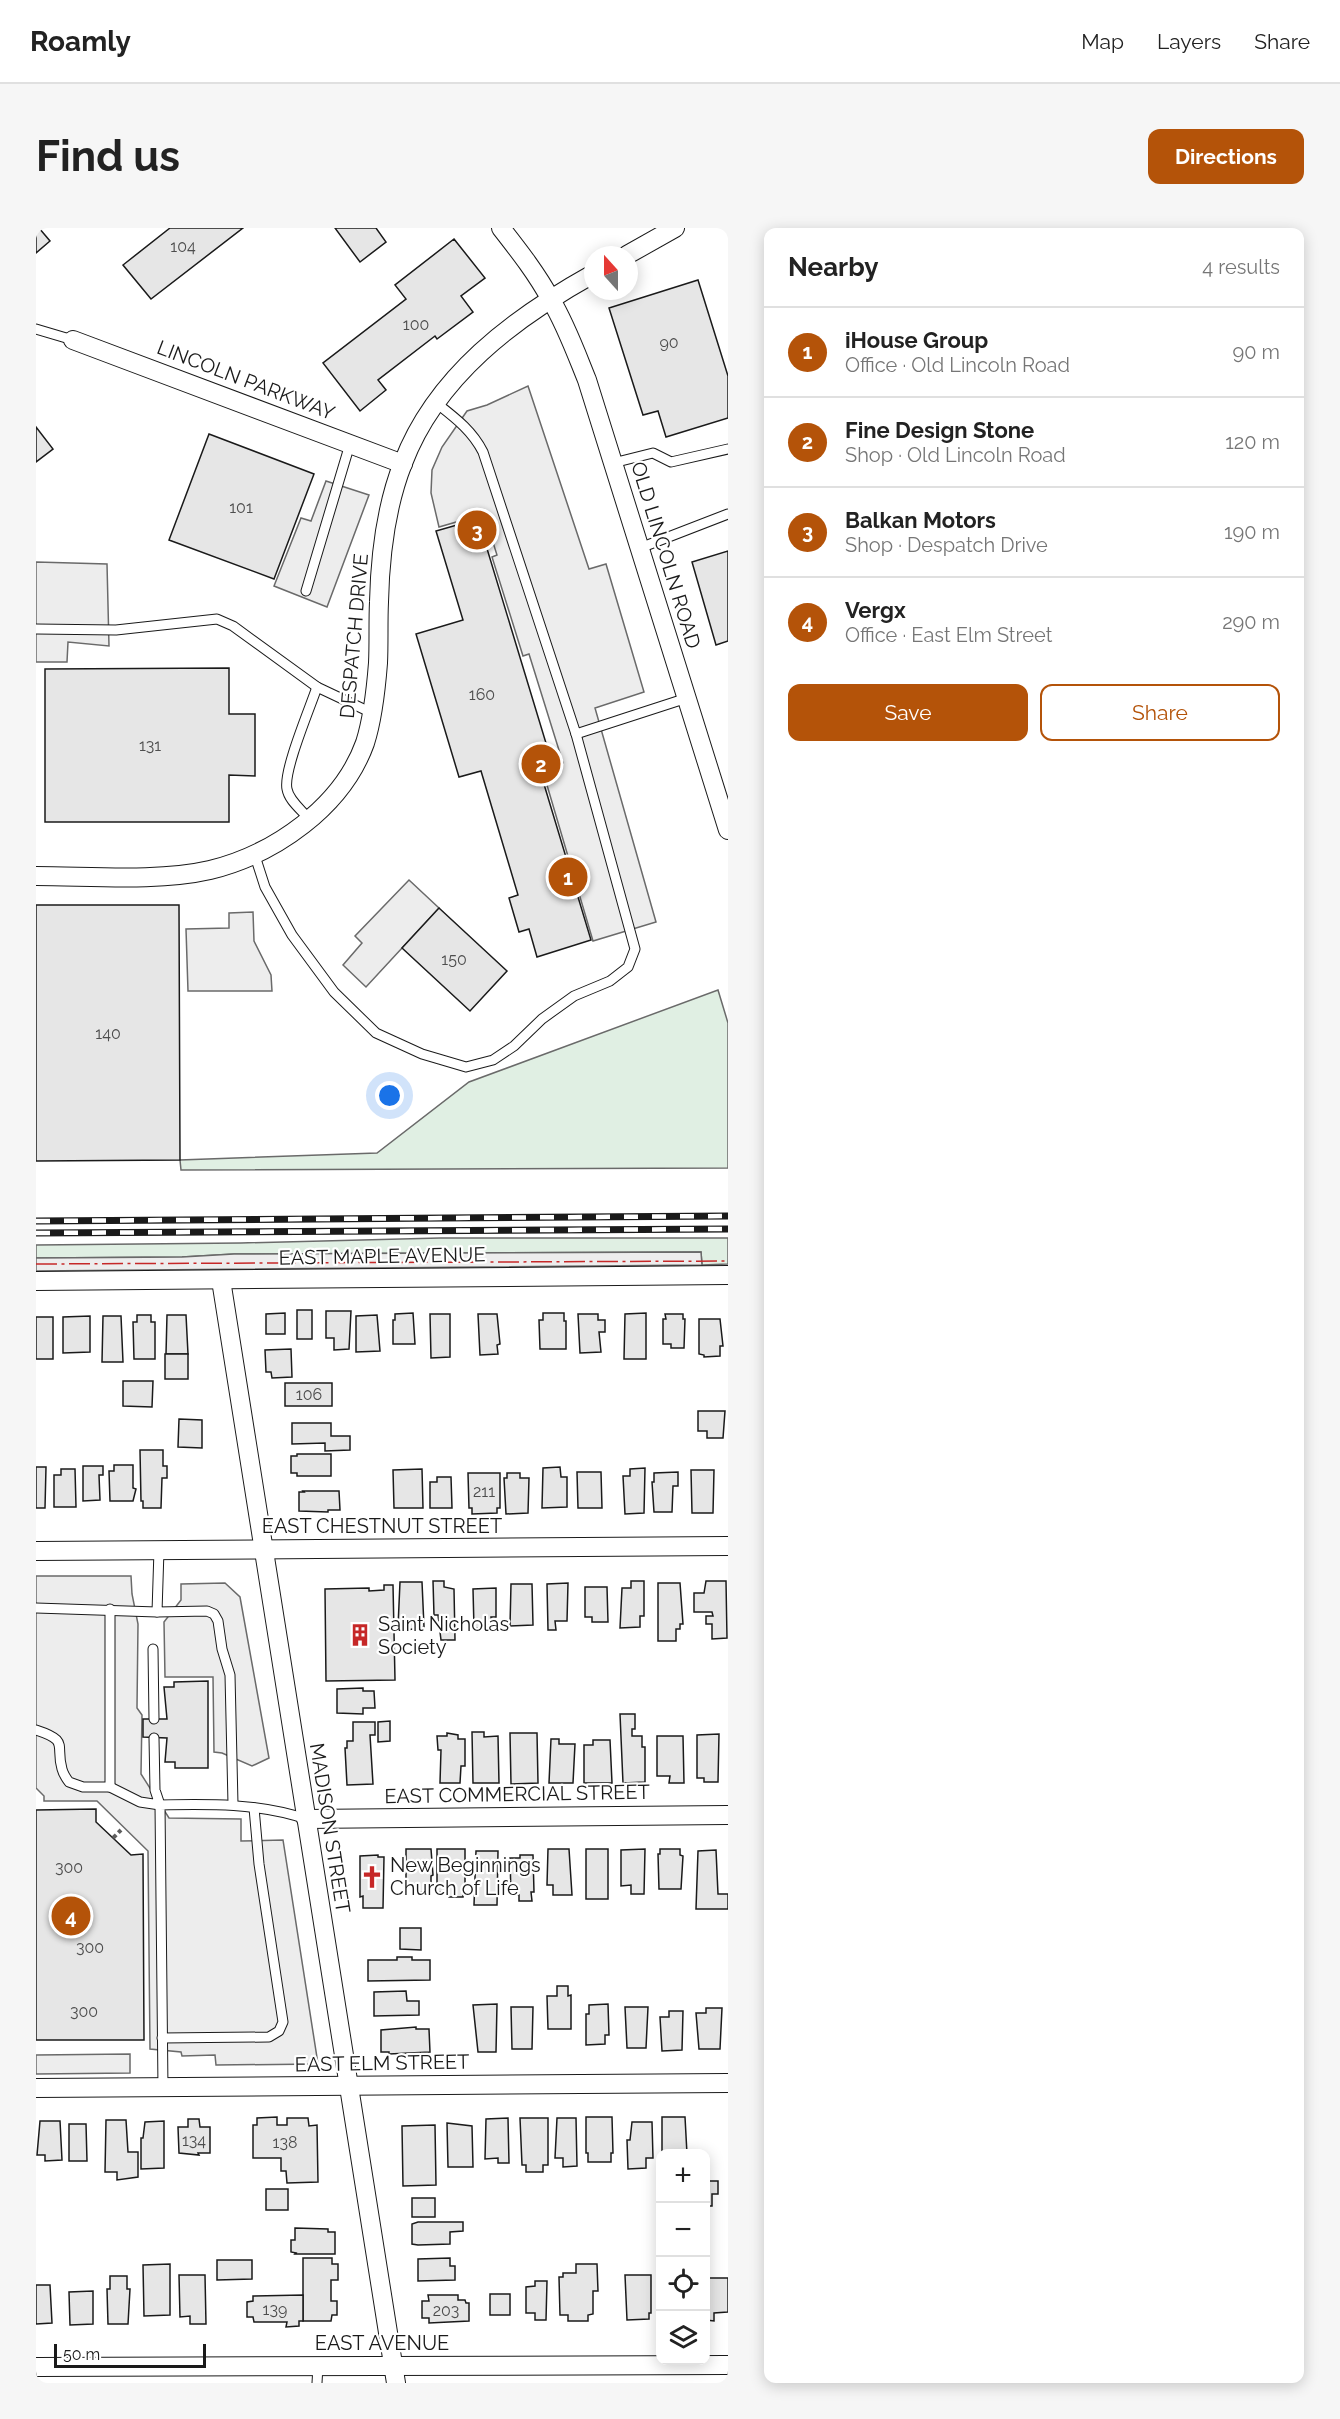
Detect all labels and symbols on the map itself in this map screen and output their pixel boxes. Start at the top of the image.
house number: 104 [170,237,196,256]
north arrow [584,246,638,300]
house number: 100 [403,315,429,334]
house number: 90 [659,333,679,352]
street label: LINCOLN PARKWAY [154,335,338,425]
street label: OLD LINCOLN ROAD [626,459,706,651]
house number: 101 [229,498,253,517]
pin: 3 [458,508,496,552]
street label: DESPATCH DRIVE [335,553,373,719]
house number: 160 [469,685,495,704]
house number: 131 [139,736,161,755]
pin: 2 [522,742,560,786]
pin: 1 [548,854,588,900]
house number: 150 [441,950,467,969]
house number: 140 [95,1024,121,1043]
your location [375,1081,404,1110]
street label: EAST MAPLE AVENUE [278,1242,486,1270]
house number: 106 [296,1385,322,1404]
house number: 211 [473,1482,495,1501]
street label: EAST CHESTNUT STREET [262,1514,502,1538]
place label: Saint Nicholas Society [378,1612,509,1659]
building icon: Saint Nicholas Society [347,1622,373,1648]
street label: MADISON STREET [305,1741,355,1915]
street label: EAST COMMERCIAL STREET [384,1780,650,1808]
place label: New Beginnings Church of Life [390,1853,541,1900]
house number: 300 [55,1858,83,1877]
church icon: New Beginnings Church of Life [359,1864,385,1890]
pin: 4 [51,1894,90,1938]
house number: 300 [76,1938,104,1957]
house number: 300 [70,2002,98,2021]
street label: EAST ELM STREET [294,2049,470,2077]
house number: 134 [182,2131,206,2150]
house number: 138 [273,2133,297,2152]
house number: 139 [263,2300,287,2319]
house number: 203 [433,2301,459,2320]
street label: EAST AVENUE [315,2331,449,2355]
scale bar [54,2341,206,2368]

